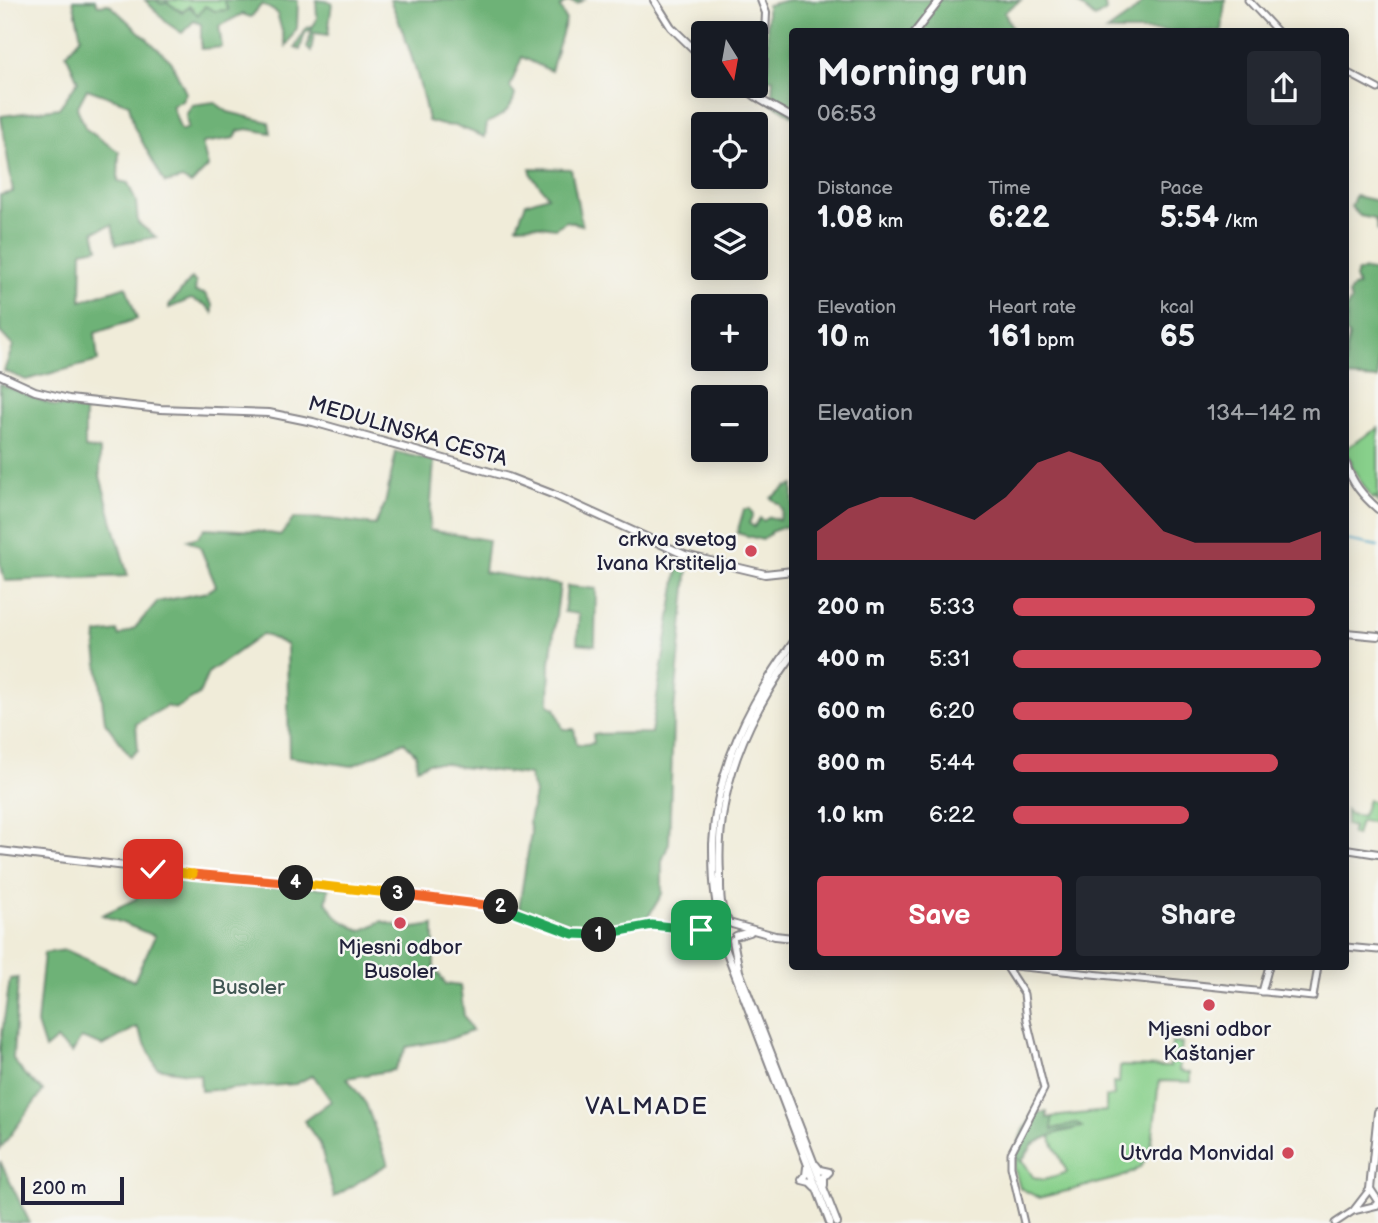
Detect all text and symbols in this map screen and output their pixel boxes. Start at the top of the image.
north arrow [691,21,768,98]
map controls [691,21,768,462]
text: Morning run [817,51,1028,96]
button: share [1247,51,1321,125]
text: 06:53 [817,100,877,128]
button: locate [691,112,768,189]
text: Distance [817,177,893,200]
text: Time [988,177,1030,200]
text: Pace [1160,177,1203,200]
text: 1.08 [817,200,873,236]
text: 6:22 [988,200,1050,236]
text: 5:54 [1160,200,1219,236]
button: layers [691,203,768,280]
text: km [873,210,903,233]
text: /km [1219,210,1258,233]
button: + [691,294,768,371]
text: Elevation [817,296,896,319]
text: Heart rate [988,296,1076,319]
text: kcal [1160,296,1194,319]
text: 10 [817,319,848,355]
text: 161 [988,319,1032,355]
text: 65 [1160,319,1195,355]
text: m [848,329,869,352]
text: bpm [1032,329,1074,352]
button: − [691,385,768,462]
street label: MEDULINSKA CESTA [305,391,511,472]
text: Elevation [817,399,913,427]
text: 134–142 m [1207,399,1321,427]
place label: crkva svetog Ivana Krstitelja [597,527,737,576]
marker: crkva svetog Ivana Krstitelja [743,543,759,559]
text: 200 m [817,593,885,621]
text: 5:33 [929,593,975,621]
text: 400 m [817,645,885,673]
text: 5:31 [929,645,970,673]
text: 600 m [817,697,885,725]
text: 6:20 [929,697,975,725]
text: 800 m [817,749,885,777]
text: 5:44 [929,749,975,777]
text: 1.0 km [817,801,884,829]
text: 6:22 [929,801,975,829]
pin [123,839,183,899]
icon: check [134,850,172,888]
pin: 4 [278,866,314,900]
text: 4 [290,871,301,894]
pin: 3 [380,876,416,912]
button: Save [817,876,1062,956]
button: Share [1076,876,1321,956]
text: 3 [392,882,403,905]
pin: 2 [484,890,518,925]
text: 2 [495,895,506,918]
pin [671,900,731,960]
icon: arrive [682,911,720,949]
marker: Mjesni odbor Busoler [392,915,408,931]
pin: 1 [582,918,616,953]
text: 1 [595,923,603,946]
place label: Mjesni odbor Busoler [338,935,462,984]
park label: Busoler [212,975,285,1000]
marker: Mjesni odbor Kaštanjer [1201,997,1217,1013]
place label: Mjesni odbor Kaštanjer [1147,1017,1271,1066]
district label: VALMADE [585,1092,709,1121]
place label: Utvrda Monvidal [1120,1141,1274,1166]
marker: Utvrda Monvidal [1280,1145,1296,1161]
scale bar [21,1174,124,1206]
text: 200 m [32,1177,86,1200]

